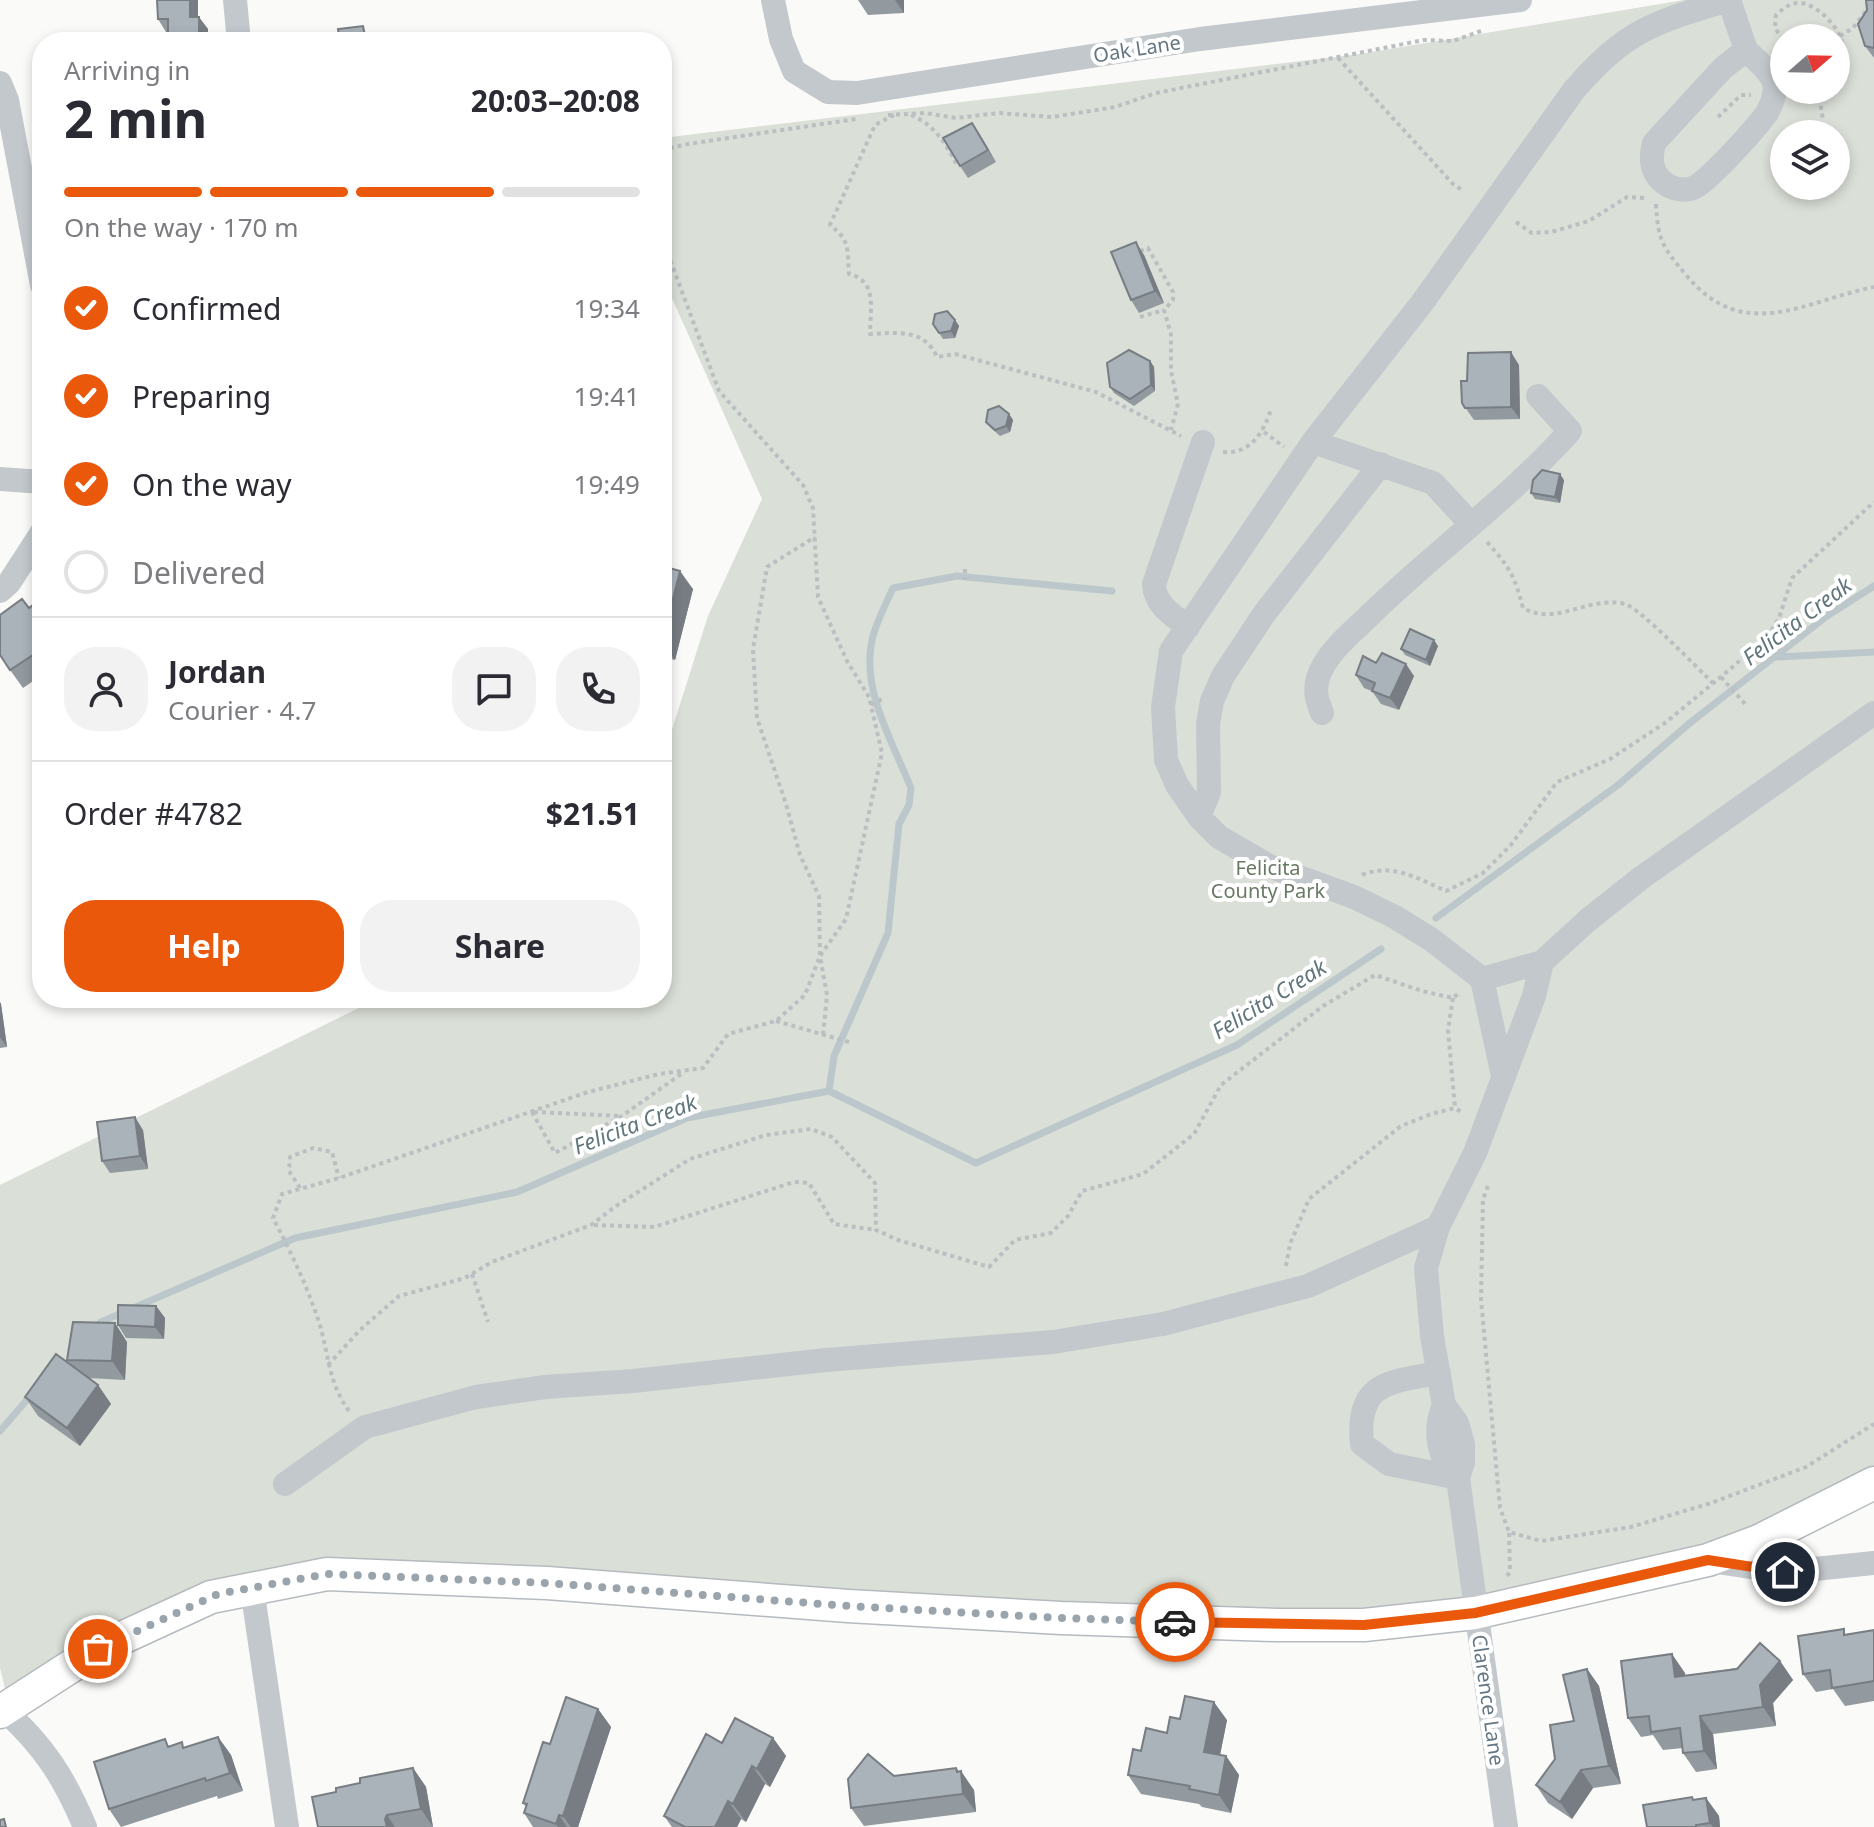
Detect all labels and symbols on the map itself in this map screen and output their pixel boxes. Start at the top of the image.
north arrow [1770,24,1850,104]
street label: Oak Lane [1091,28,1183,69]
water label: Felicita Creak [1736,569,1858,671]
park label: Felicita County Park [1211,854,1325,904]
water label: Felicita Creak [1206,951,1332,1045]
water label: Felicita Creak [569,1085,702,1160]
pin [1751,1538,1819,1606]
courier [1135,1582,1215,1662]
pin [64,1615,132,1683]
street label: Clarence Lane [1466,1633,1511,1767]

